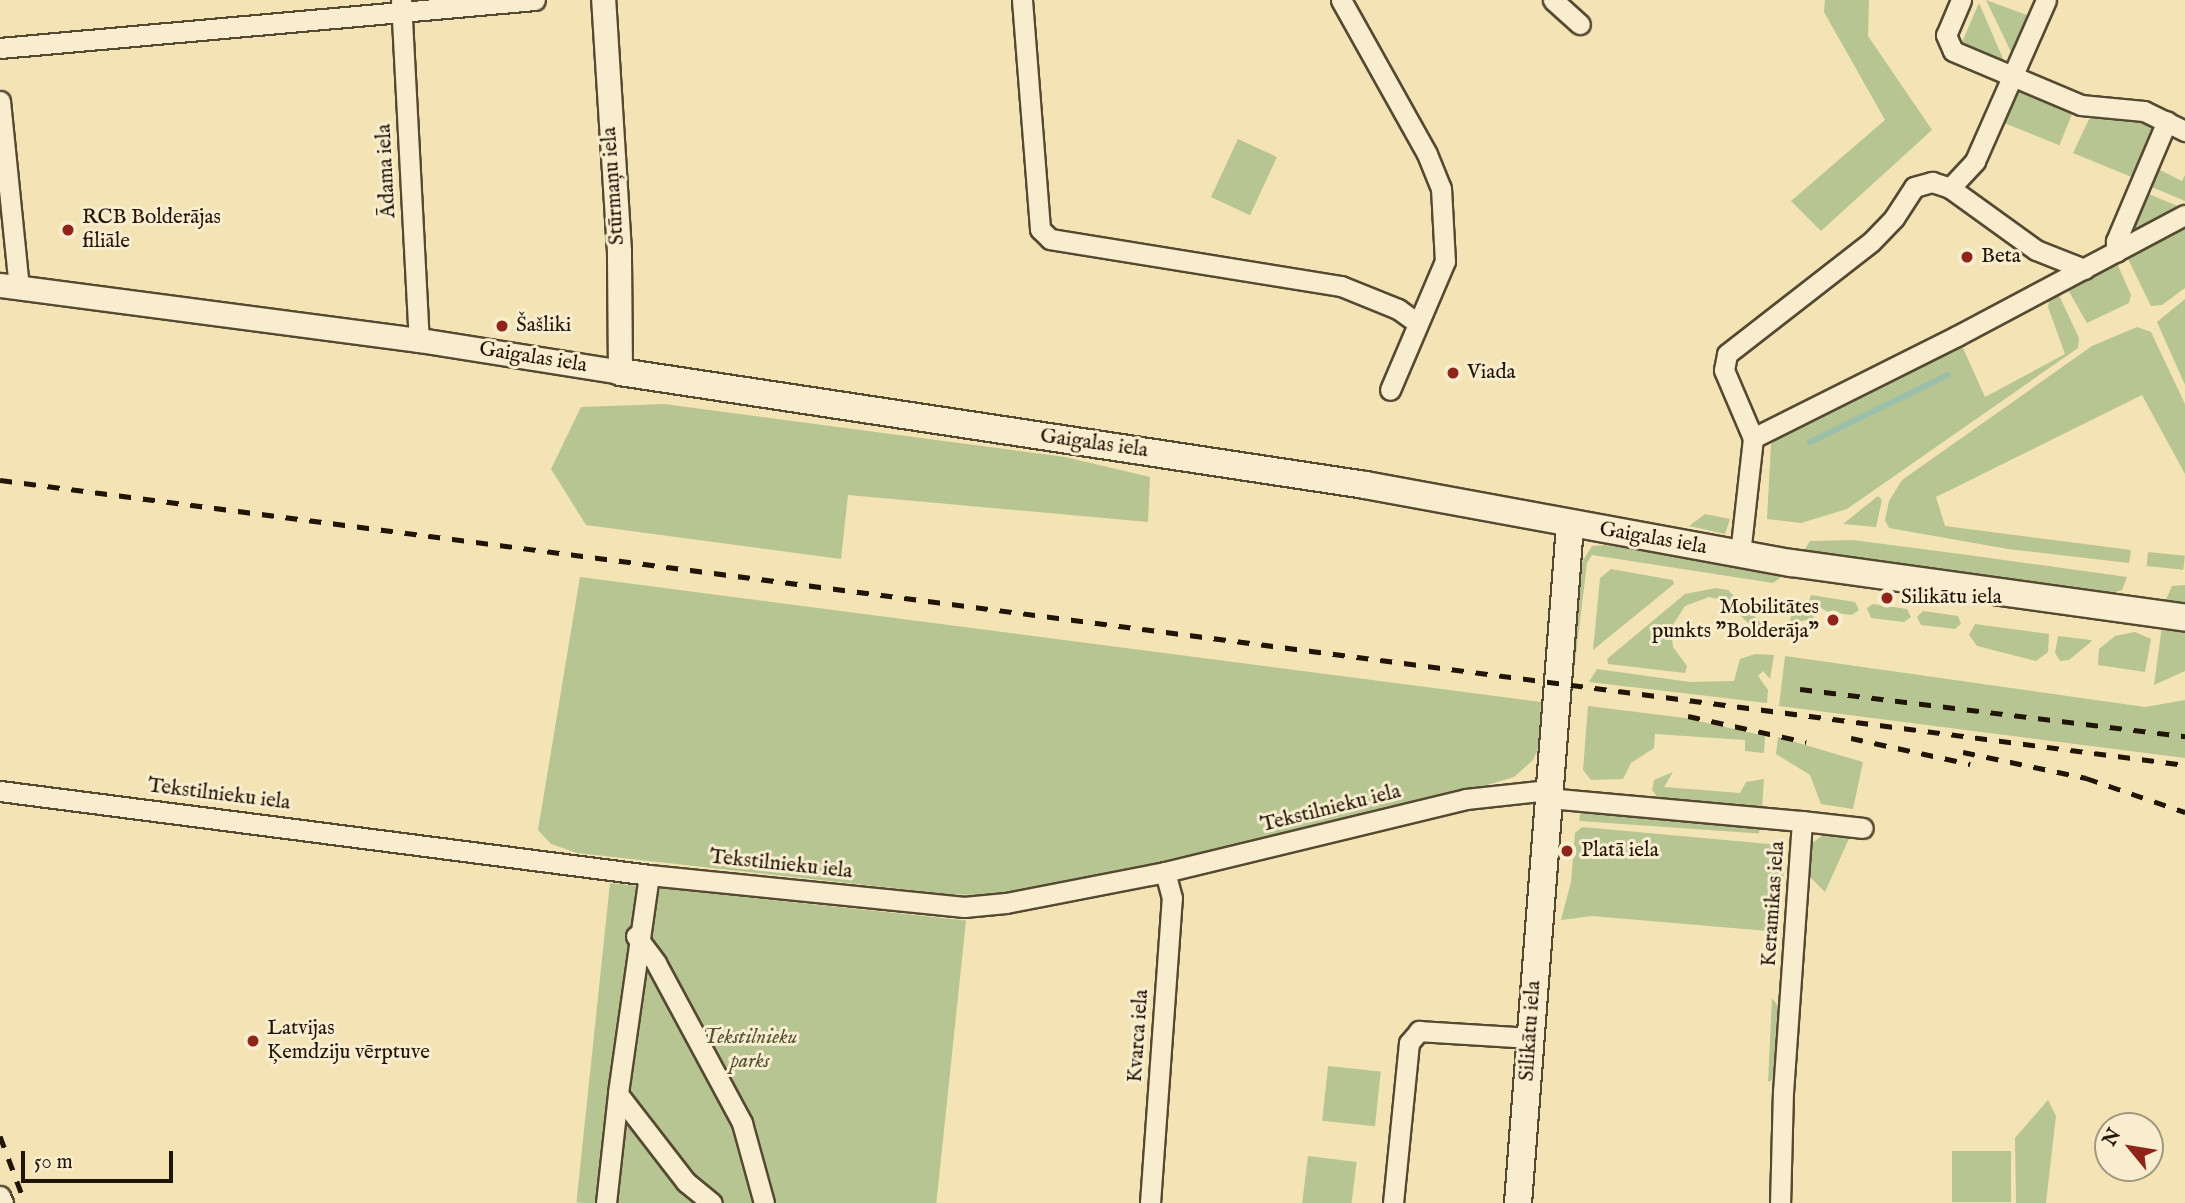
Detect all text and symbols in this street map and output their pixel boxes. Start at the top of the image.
street label: Ādama iela [372,123,402,219]
street label: Stūrmaņu iela [597,126,631,246]
place label: RCB Bolderājas filiāle [82,205,221,255]
marker: RCB Bolderājas filiāle [60,222,76,238]
place label: Beta [1981,244,2021,270]
marker: Beta [1959,249,1975,265]
place label: Šašliki [516,313,571,339]
marker: Šašliki [494,318,510,334]
street label: Gaigalas iela [477,337,589,379]
place label: Viada [1467,360,1516,386]
marker: Viada [1445,365,1461,381]
street label: Gaigalas iela [1038,424,1150,464]
street label: Gaigalas iela [1597,517,1709,561]
place label: Silikātu iela [1901,585,2002,611]
marker: Silikātu iela [1879,590,1895,606]
place label: Mobilitātes punkts "Bolderāja" [1652,595,1819,645]
marker: Mobilitātes punkts "Bolderāja" [1825,612,1841,628]
street label: Tekstilnieku iela [146,774,292,816]
street label: Tekstilnieku iela [1258,779,1404,839]
place label: Platā iela [1581,838,1659,864]
street label: Keramikas iela [1757,840,1791,968]
marker: Platā iela [1559,843,1575,859]
street label: Tekstilnieku iela [708,845,854,885]
street label: Silikātu iela [1515,980,1547,1082]
street label: Kvarca iela [1123,989,1155,1083]
place label: Latvijas Ķemdziju vērptuve [267,1016,430,1066]
park label: Tekstilnieku parks [703,1025,797,1075]
marker: Latvijas Ķemdziju vērptuve [245,1033,261,1049]
north arrow [2094,1112,2164,1182]
text: N [2098,1124,2127,1151]
scale bar [24,1136,177,1180]
text: 50 m [34,1149,73,1176]

